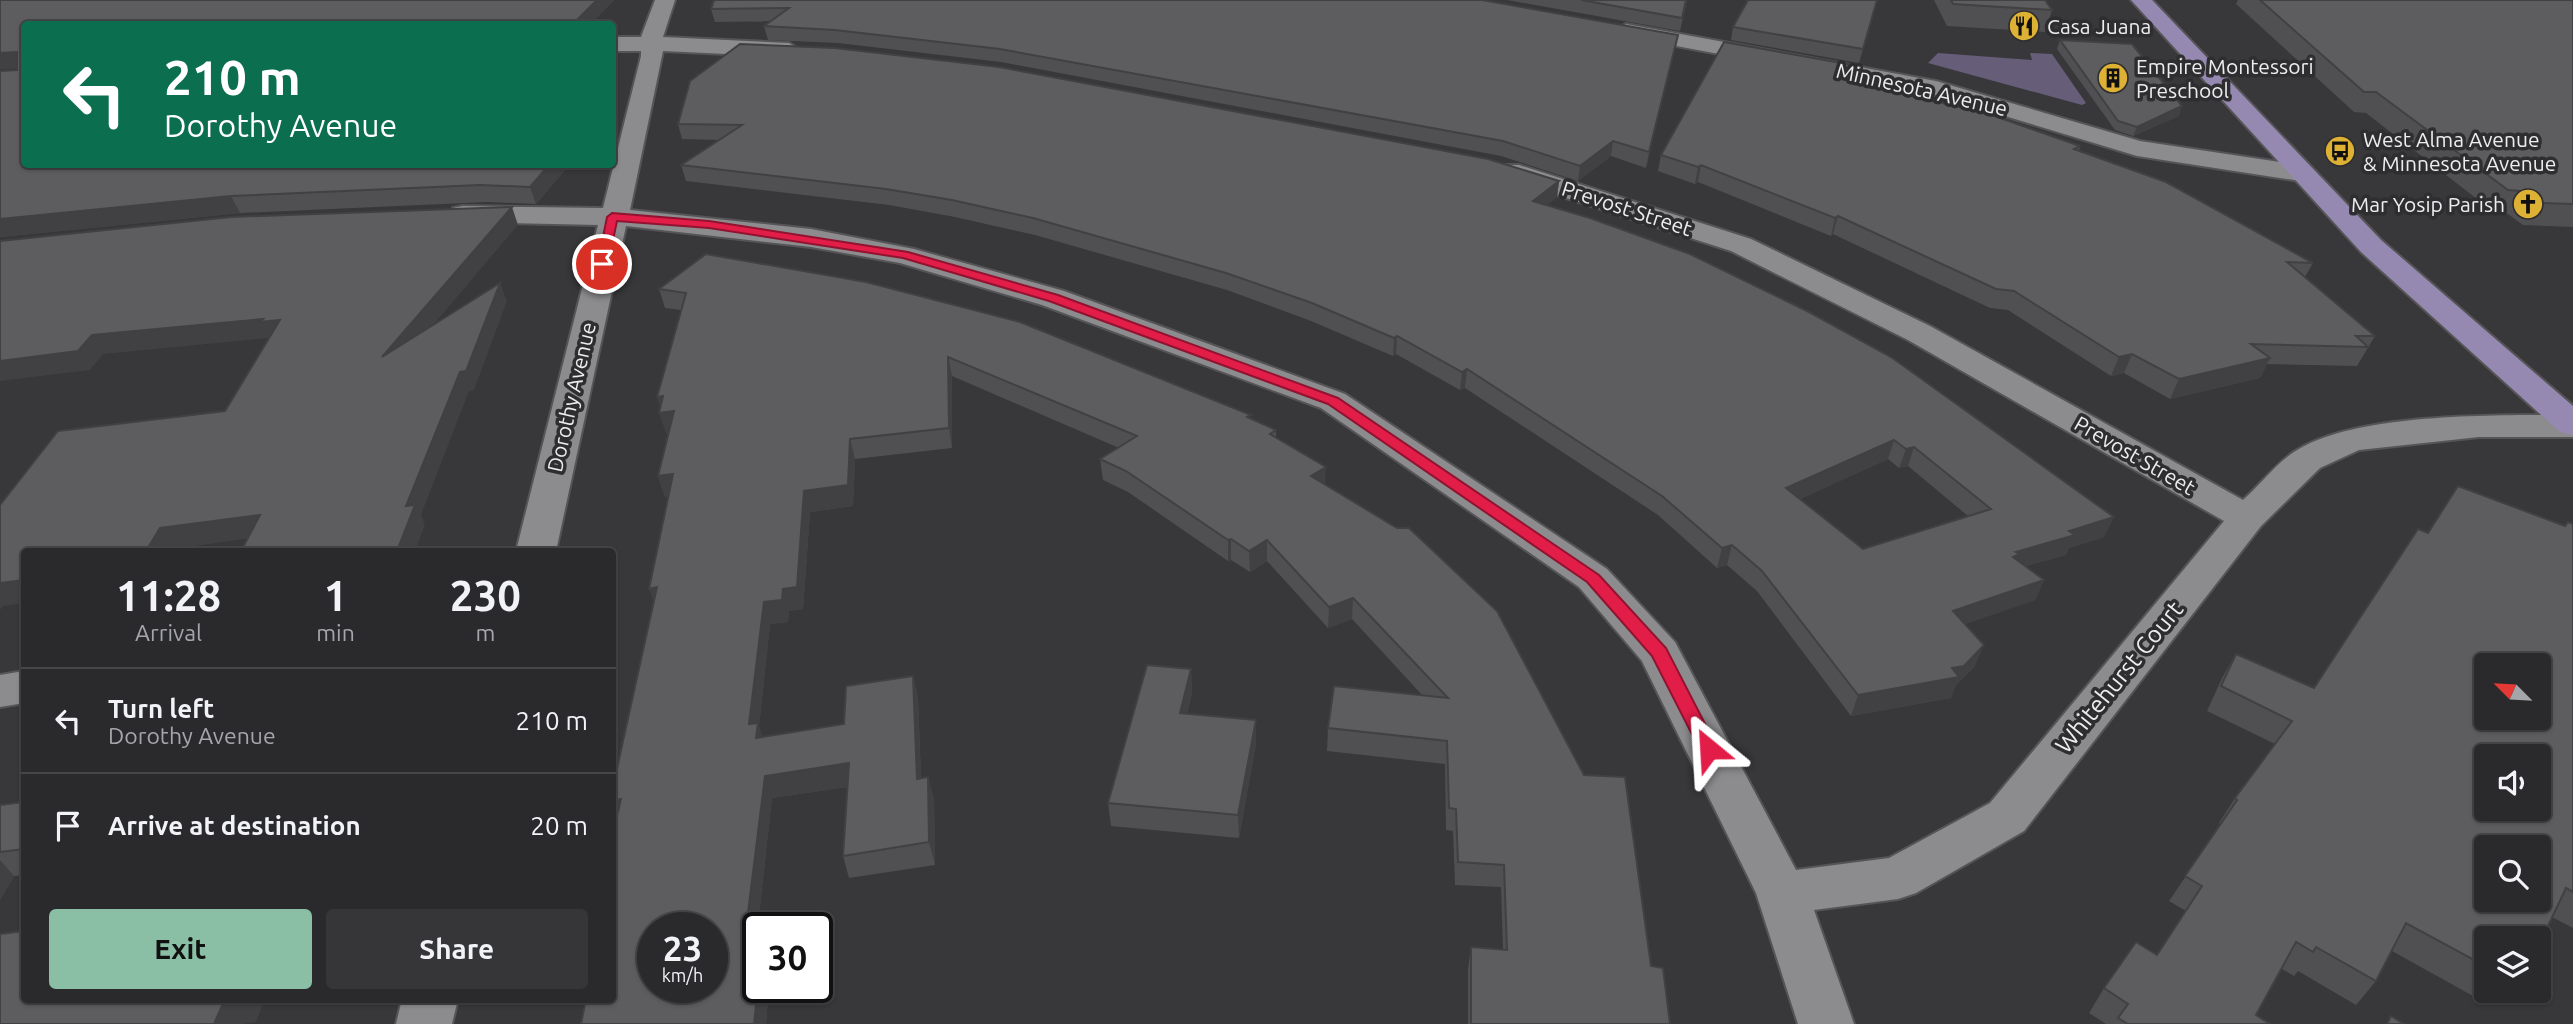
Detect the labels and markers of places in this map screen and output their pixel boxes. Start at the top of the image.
restaurant icon: Casa Juana [2007,9,2041,43]
place label: Casa Juana [2047,14,2151,38]
place label: Empire Montessori Preschool [2136,54,2314,102]
building icon: Empire Montessori Preschool [2096,61,2130,95]
place label: West Alma Avenue & Minnesota Avenue [2363,127,2556,175]
bus stop icon: West Alma Avenue & Minnesota Avenue [2323,134,2357,168]
church icon: Mar Yosip Parish [2511,187,2545,221]
place label: Mar Yosip Parish [2351,192,2505,216]
pin [572,234,632,294]

